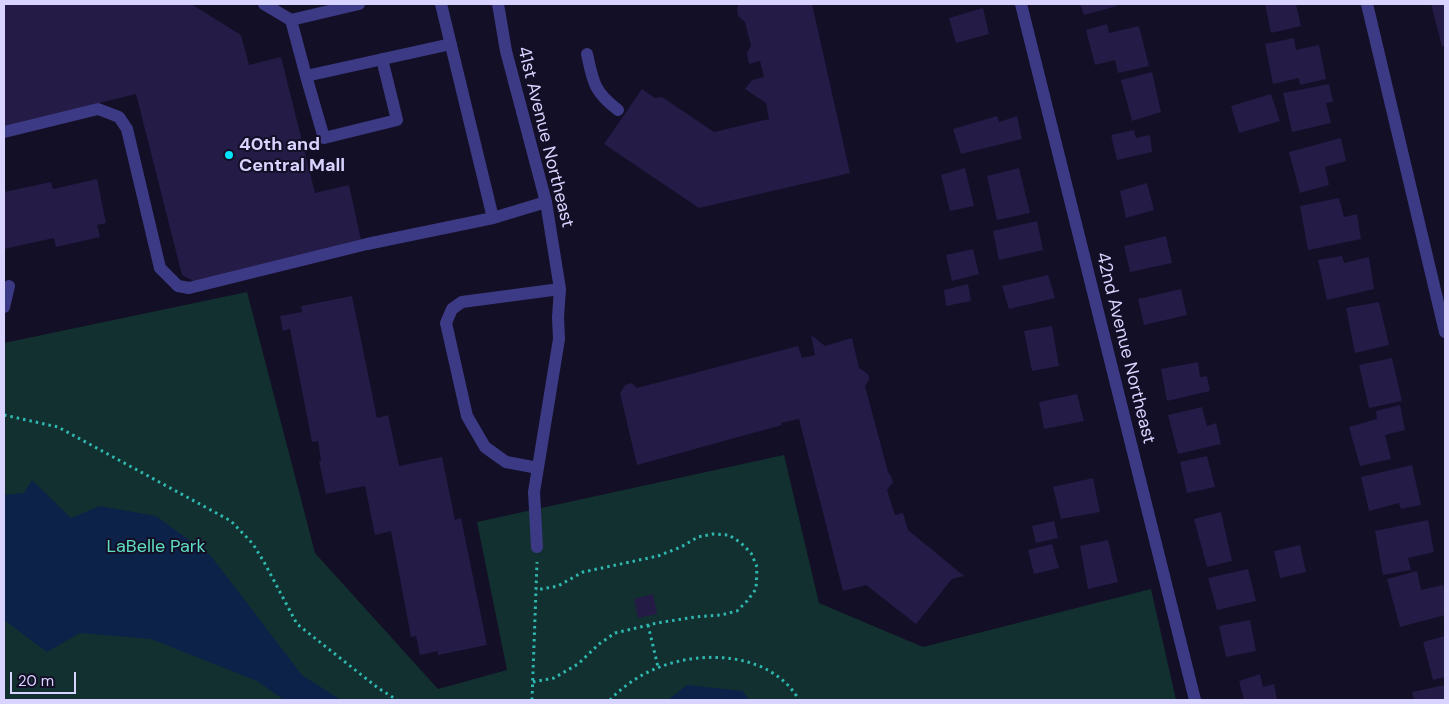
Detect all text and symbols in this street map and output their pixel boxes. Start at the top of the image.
street label: 41st Avenue Northeast [512,44,578,230]
place label: 40th and Central Mall [239,134,345,176]
marker: 40th and Central Mall [223,149,235,161]
street label: 42nd Avenue Northeast [1091,250,1159,446]
park label: LaBelle Park [107,536,205,558]
scale bar [12,662,79,694]
text: 20 m [18,671,54,691]

